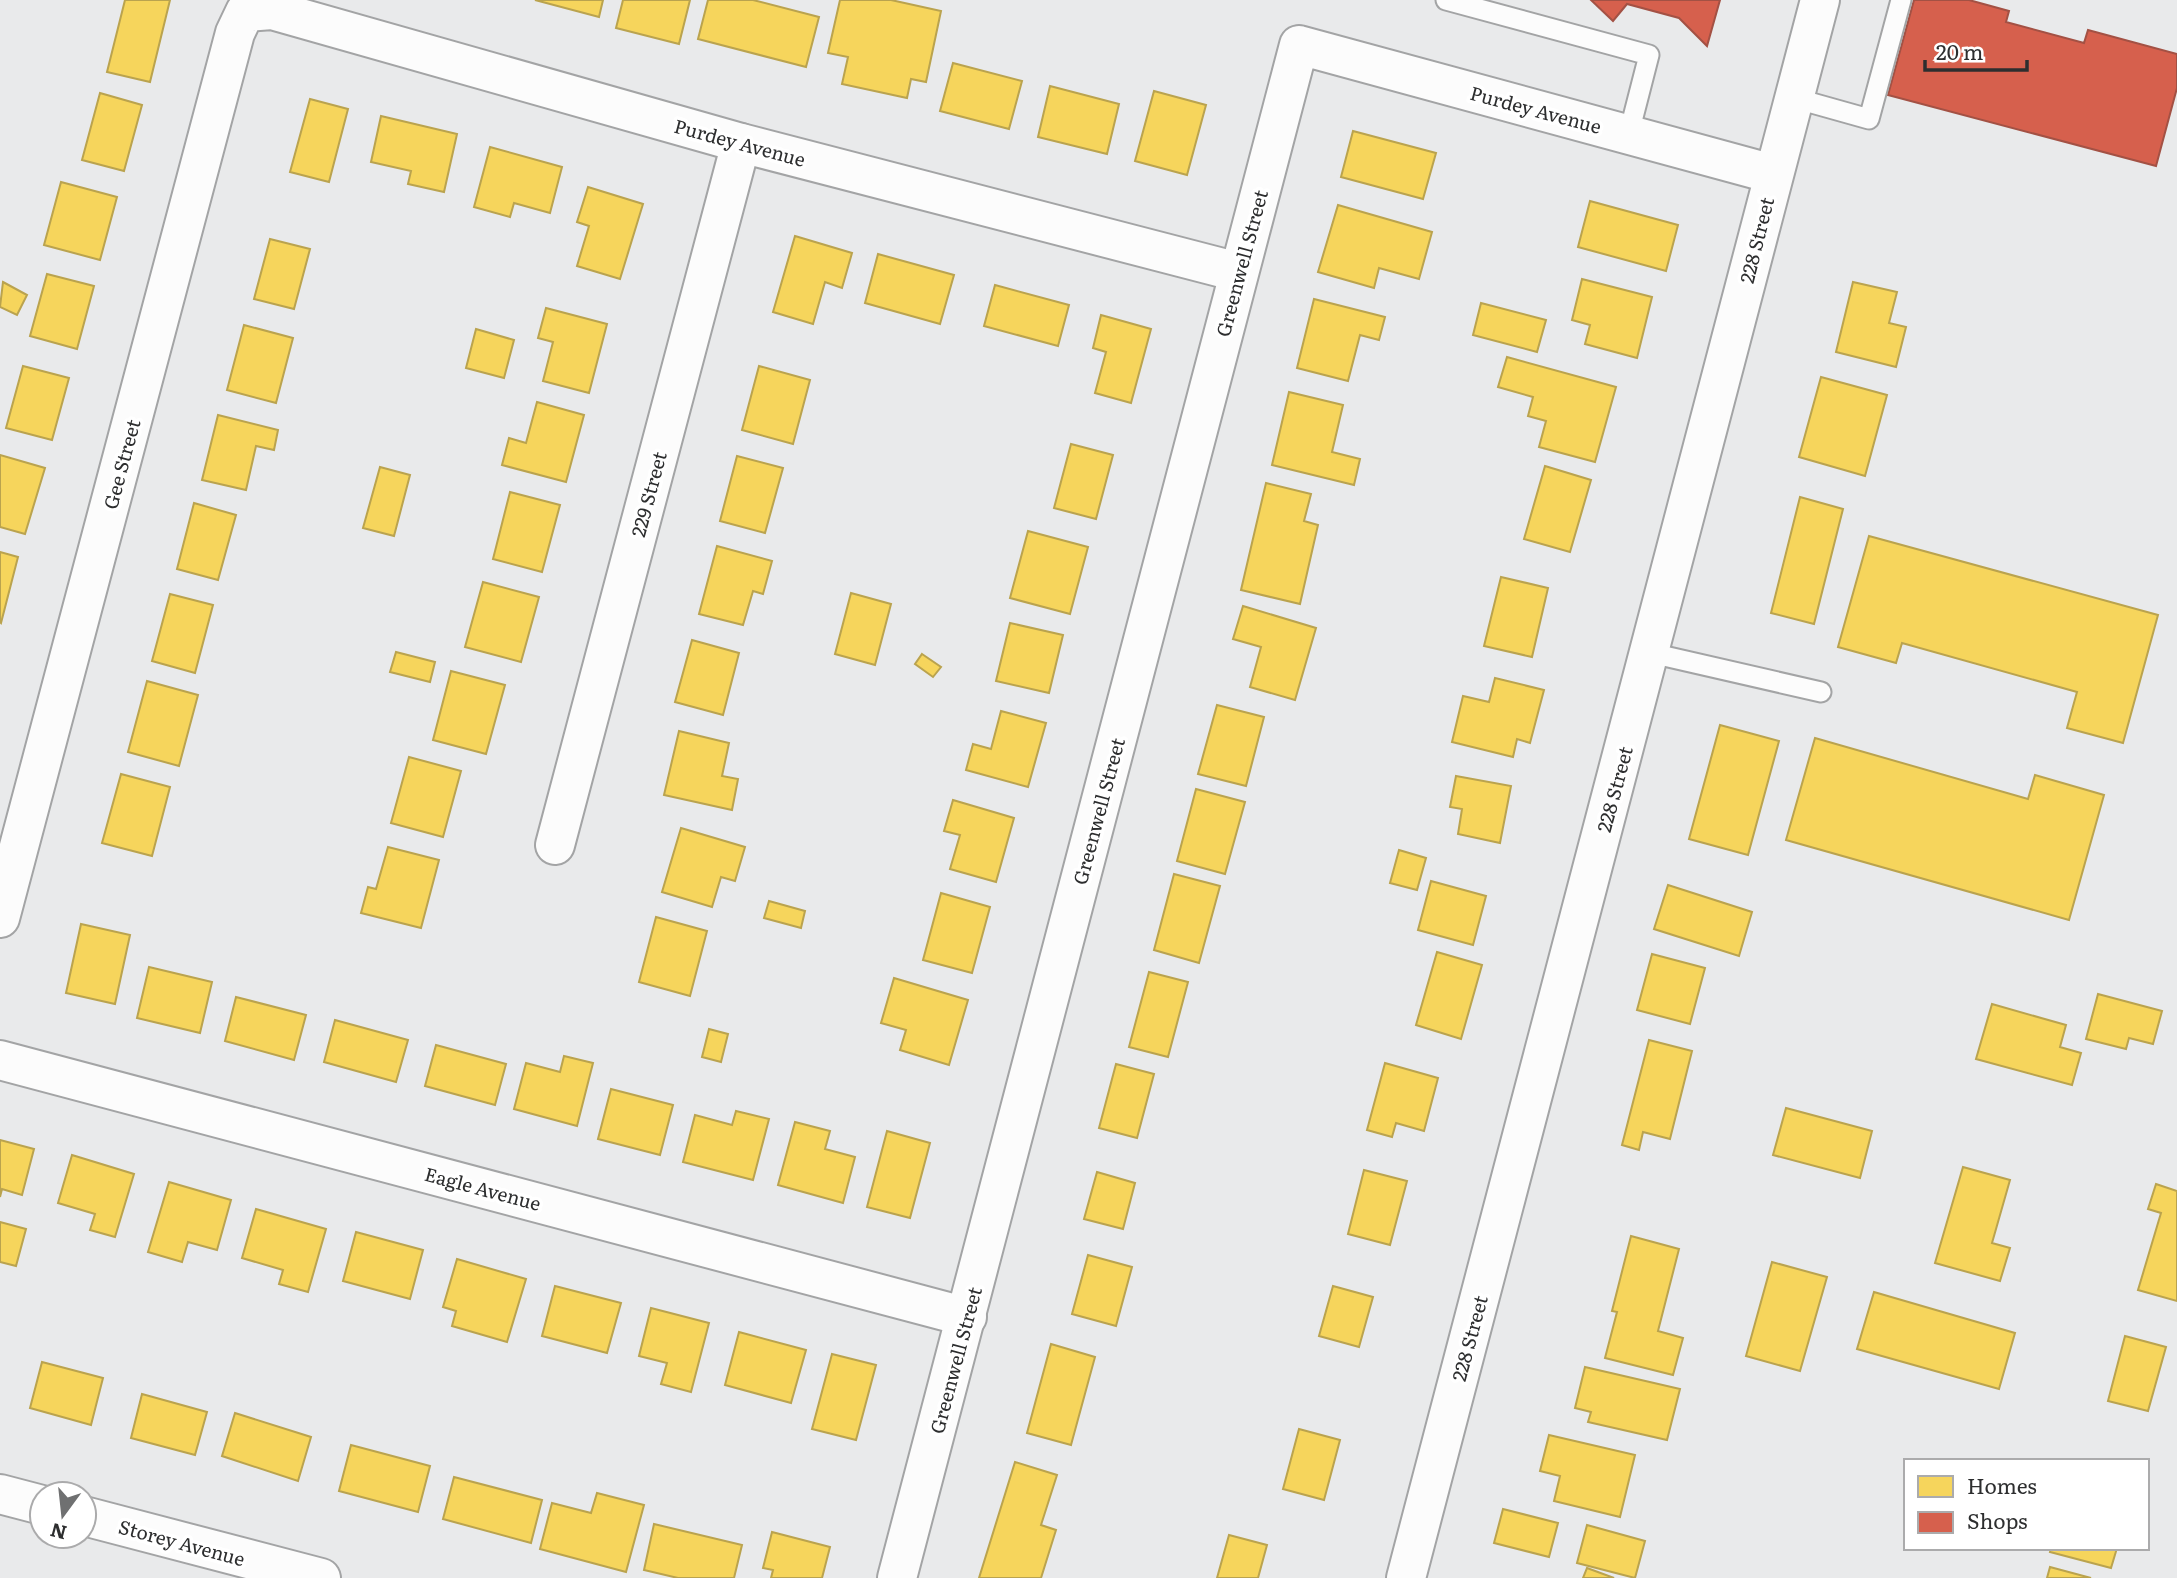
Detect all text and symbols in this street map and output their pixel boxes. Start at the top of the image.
scale bar [1925,28,2026,72]
text: 20 m [1936,35,1983,66]
street label: Purdey Avenue [1467,78,1605,140]
street label: Purdey Avenue [671,111,809,173]
street label: Greenwell Street [1208,186,1274,340]
street label: 228 Street [1732,194,1780,286]
street label: Gee Street [96,416,147,512]
street label: 229 Street [623,448,673,540]
street label: Greenwell Street [1065,734,1131,888]
street label: 228 Street [1589,743,1639,835]
street label: Eagle Avenue [422,1159,544,1217]
street label: Greenwell Street [922,1283,988,1437]
street label: 228 Street [1444,1292,1494,1384]
legend [1904,1459,2149,1550]
text: Homes [1967,1469,2037,1500]
north arrow [28,1480,98,1550]
text: Shops [1967,1504,2028,1535]
street label: Storey Avenue [116,1512,248,1572]
text: N [47,1517,70,1548]

